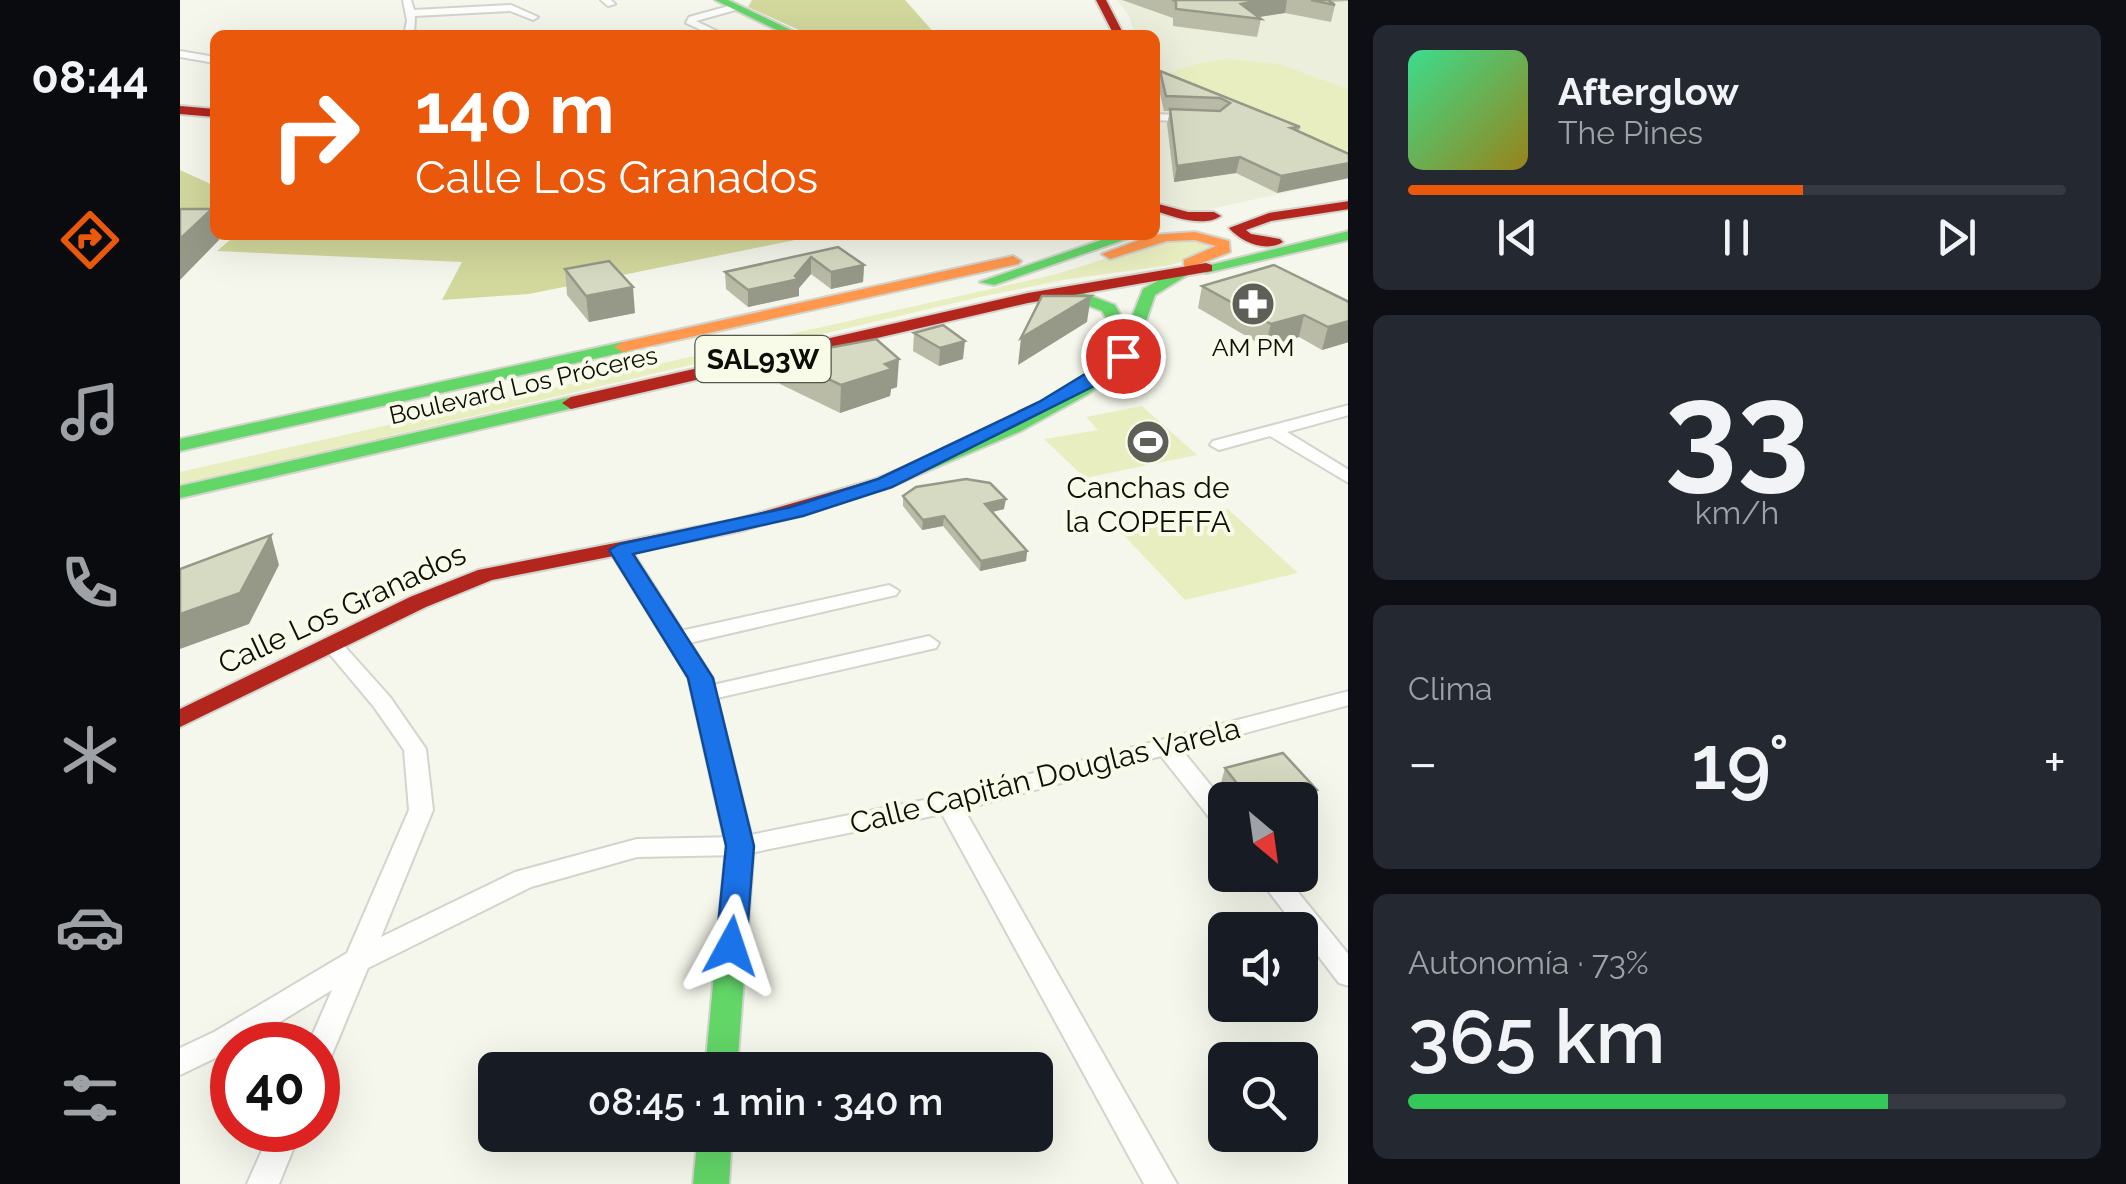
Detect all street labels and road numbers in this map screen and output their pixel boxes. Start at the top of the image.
road number: SAL93W [696,336,830,382]
street label: Boulevard Los Próceres [386,340,660,430]
street label: Calle Los Granados [213,536,471,681]
street label: Calle Capitán Douglas Varela [846,710,1243,841]

